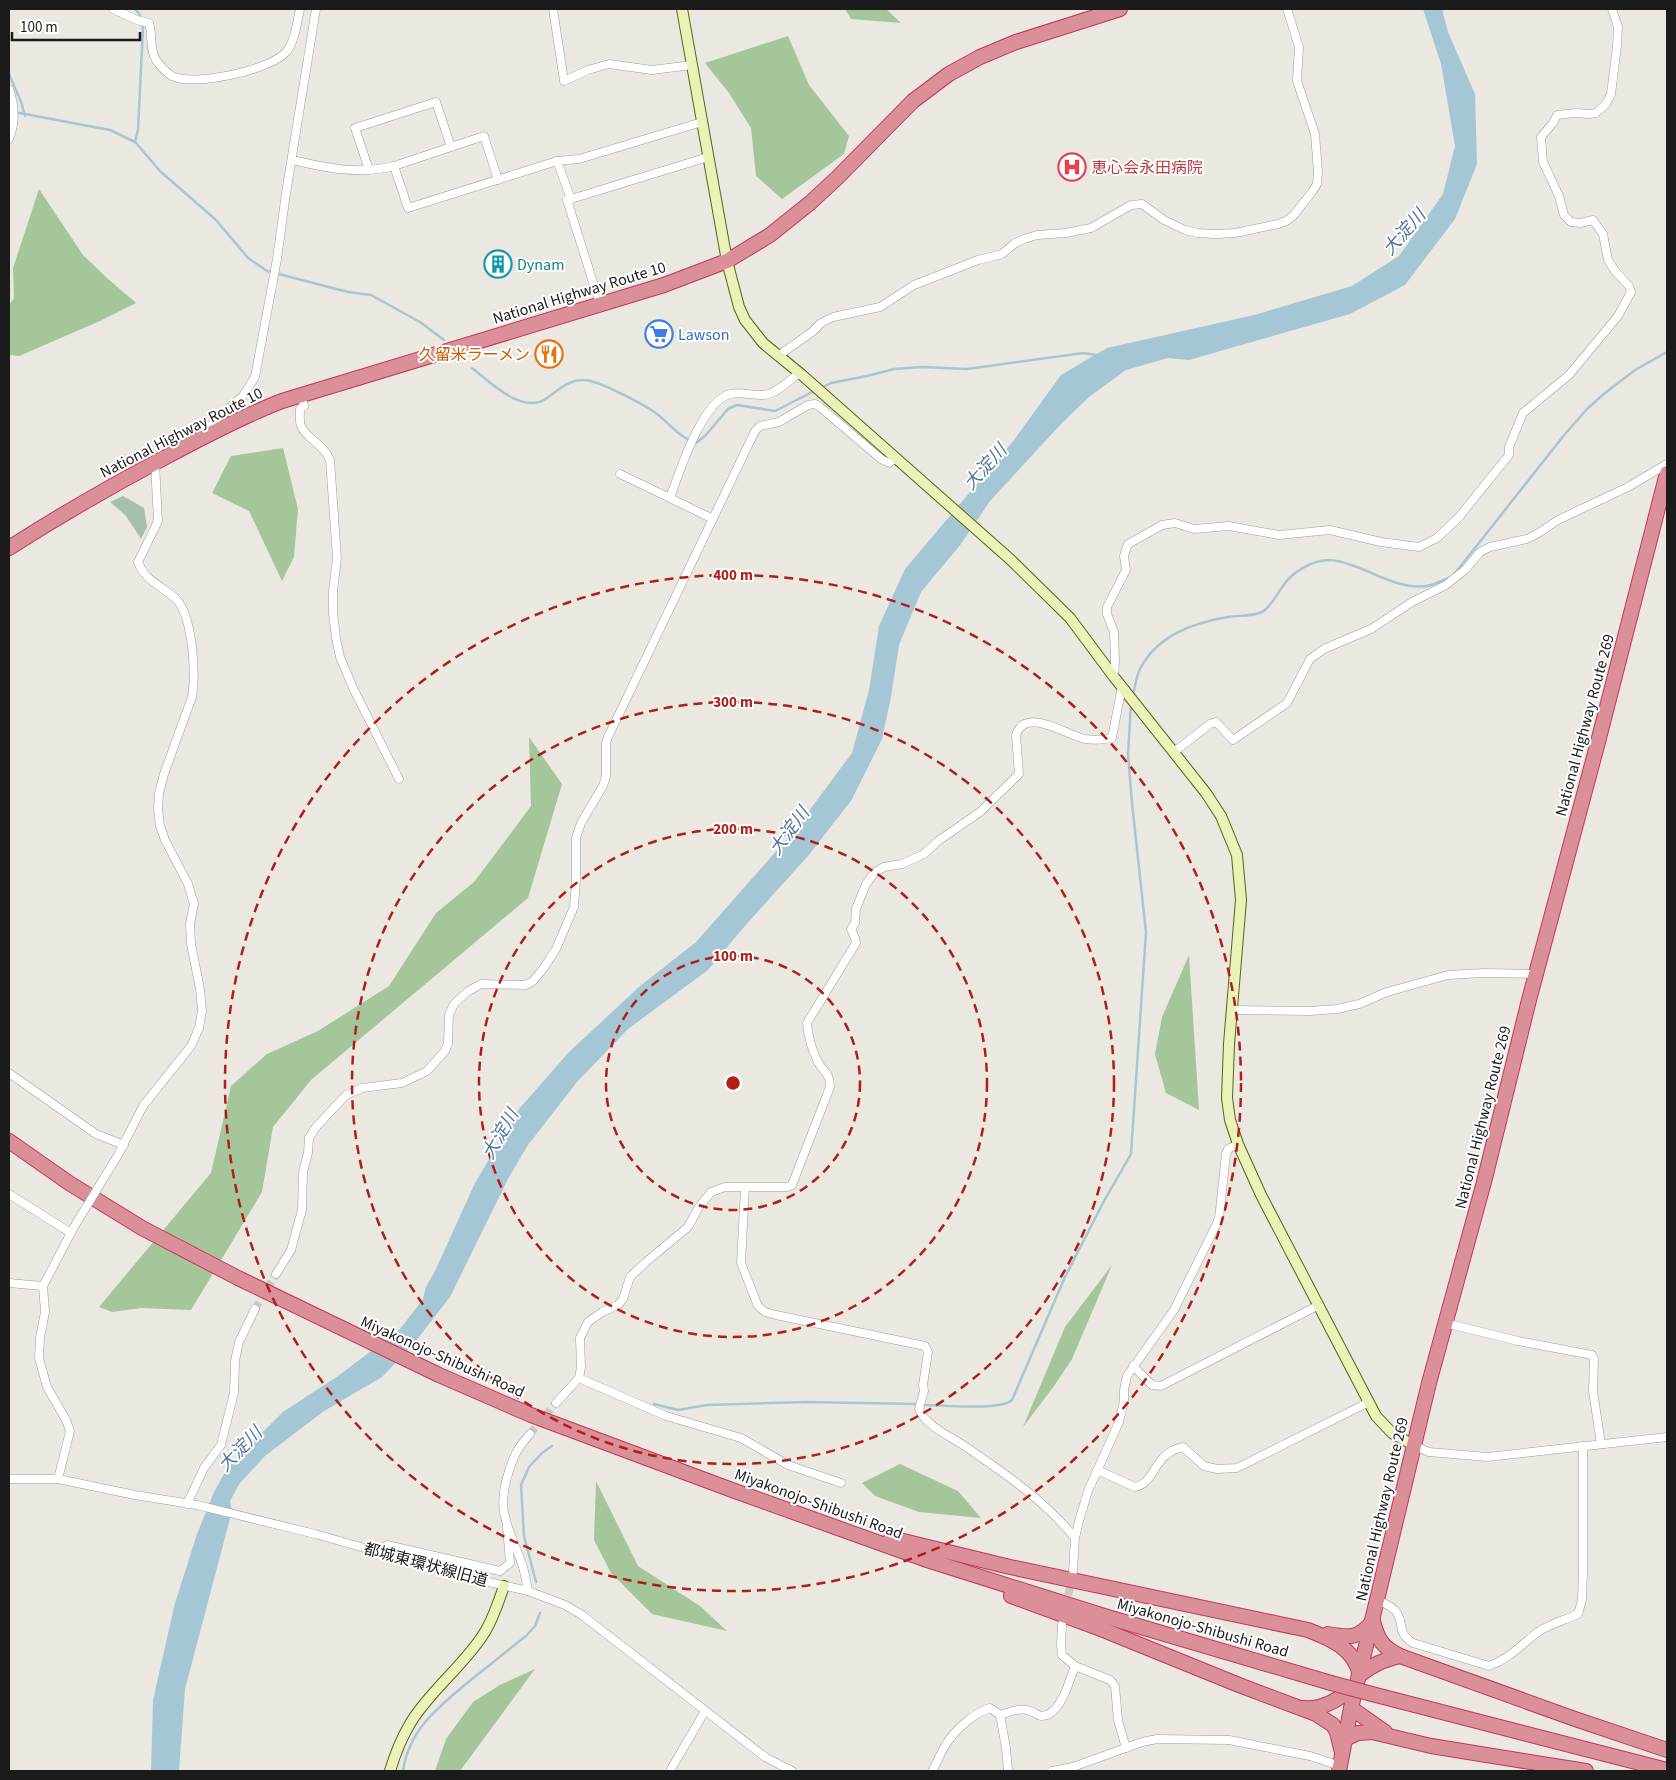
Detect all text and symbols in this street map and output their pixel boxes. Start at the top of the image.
scale bar [12,10,140,42]
text: 100 m [20,17,58,38]
hospital icon: 恵心会永田病院 [1057,152,1087,182]
place label: 恵心会永田病院 [1091,157,1203,179]
water label: 大淀川 [1377,202,1433,261]
building icon: Dynam [483,249,513,279]
place label: Dynam [517,254,564,276]
street label: National Highway Route 10 [490,256,669,330]
supermarket icon: Lawson [644,319,674,349]
place label: Lawson [678,324,729,346]
restaurant icon: 久留米ラーメン [534,339,564,369]
place label: 久留米ラーメン [419,344,530,366]
street label: National Highway Route 10 [96,382,267,484]
water label: 大淀川 [958,437,1014,496]
text: 400 m [713,565,753,586]
street label: National Highway Route 269 [1550,632,1620,819]
text: 300 m [713,692,753,713]
water label: 大淀川 [763,800,817,860]
text: 200 m [713,819,753,840]
text: 100 m [713,946,753,967]
street label: National Highway Route 269 [1450,1023,1516,1211]
centre of rings [724,1074,742,1092]
water label: 大淀川 [476,1103,526,1164]
street label: Miyakonojo-Shibushi Road [357,1311,528,1403]
street label: National Highway Route 269 [1350,1415,1414,1603]
water label: 大淀川 [213,1420,269,1477]
street label: Miyakonojo-Shibushi Road [731,1463,906,1545]
street label: 都城東環状線旧道 [361,1538,490,1592]
street label: Miyakonojo-Shibushi Road [1114,1593,1291,1663]

